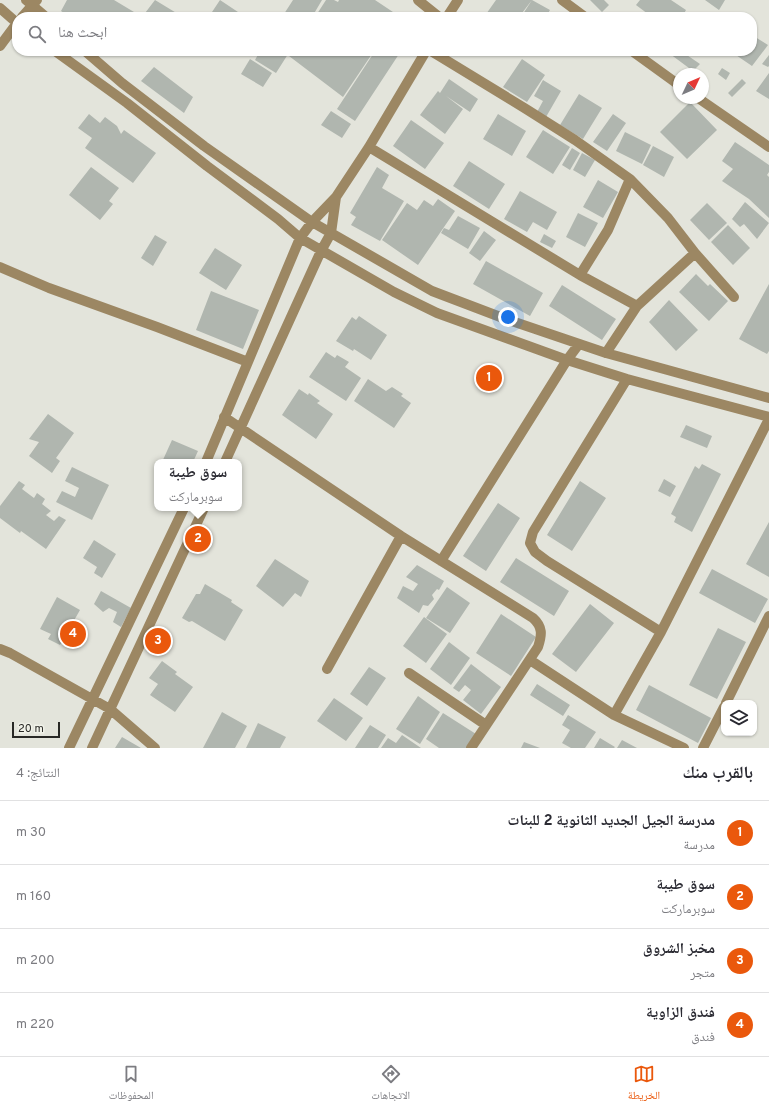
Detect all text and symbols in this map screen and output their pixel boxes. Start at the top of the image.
search box [12,12,757,56]
icon: search [26,23,48,45]
text: ابحث هنا [58,24,107,43]
north arrow [673,68,709,104]
your location [498,307,518,327]
pin: 1 [476,363,502,393]
popup [154,459,242,511]
text: سوق طيبة [169,464,227,483]
text: سوبرماركت [169,490,222,506]
pin: 2 [185,524,211,554]
pin: 4 [60,619,86,649]
pin: 3 [145,626,171,656]
map controls [721,700,757,736]
button: layers [721,700,757,736]
scale bar [12,720,60,739]
text: 20 m [18,722,44,736]
text: بالقرب منك [682,763,753,785]
text: النتائج: 4 [16,766,60,782]
text: مدرسة الجيل الجديد الثانوية 2 للبنات [508,812,715,831]
text: 30 m [16,825,46,841]
text: 1 [737,825,743,841]
text: مدرسة [683,838,715,854]
text: سوق طيبة [656,876,715,895]
text: 160 m [16,889,51,905]
text: 2 [736,889,744,905]
text: سوبرماركت [661,902,715,918]
text: مخبز الشروق [643,940,715,959]
text: 200 m [16,953,55,969]
text: 3 [736,953,744,969]
text: متجر [690,966,715,982]
text: فندق الزاوية [646,1004,715,1023]
text: 220 m [16,1017,54,1033]
text: 4 [736,1017,744,1033]
text: فندق [691,1030,715,1046]
tab: المحفوظات [109,1063,154,1106]
tab: الاتجاهات [371,1063,410,1106]
tab: الخريطة [628,1063,660,1106]

